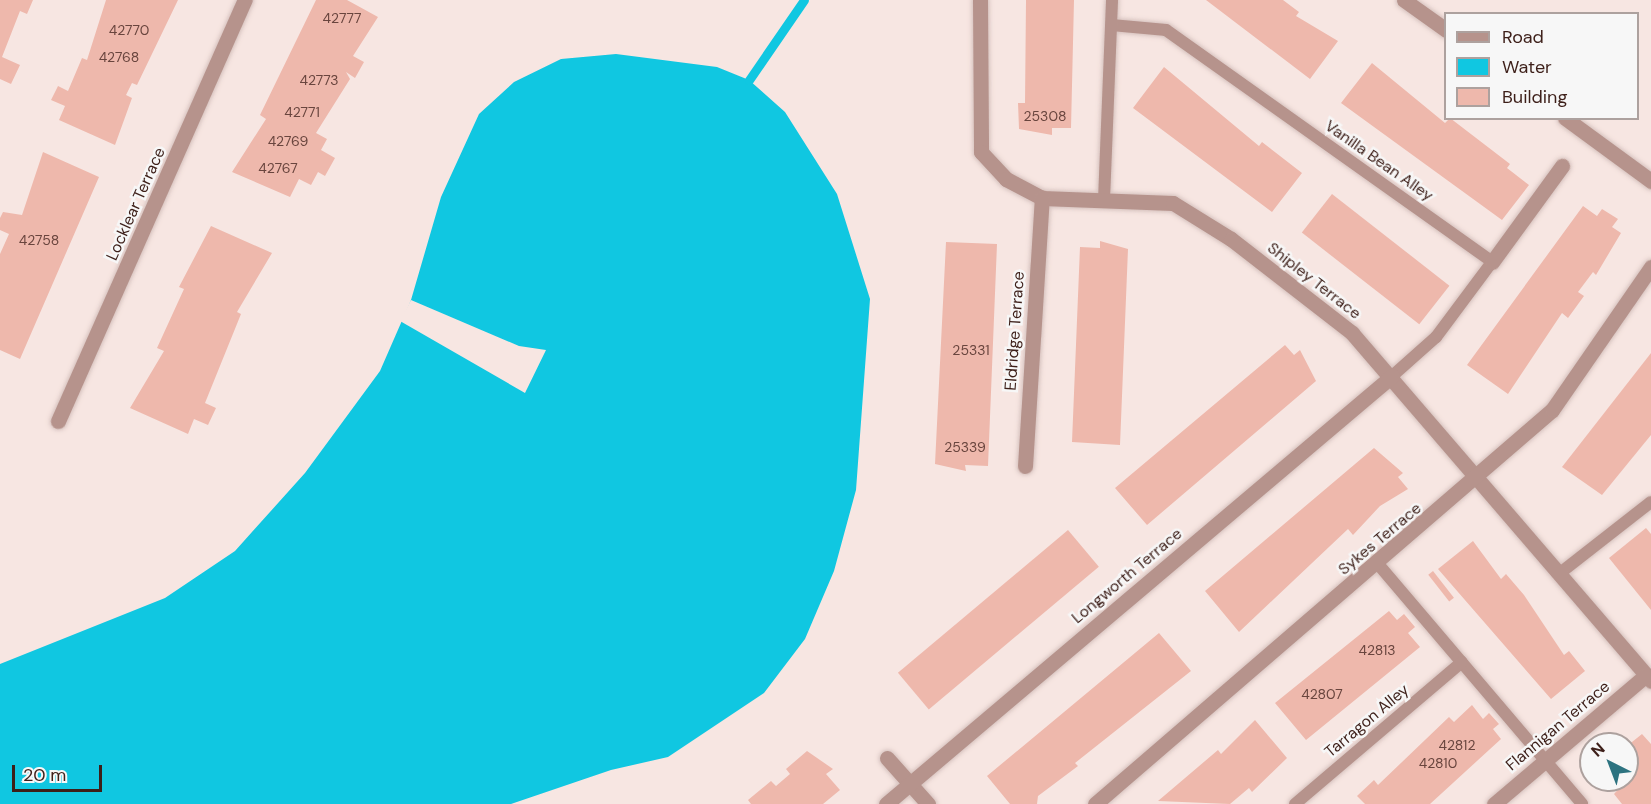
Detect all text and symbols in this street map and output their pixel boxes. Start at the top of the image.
house number: 42777 [323,10,361,26]
legend [1444,12,1639,120]
house number: 42770 [109,22,149,38]
text: Road [1502,25,1544,49]
house number: 42768 [99,49,139,65]
text: Water [1502,55,1552,79]
house number: 42773 [299,72,339,88]
text: Building [1502,85,1567,109]
house number: 42771 [284,104,320,120]
house number: 25308 [1024,108,1066,124]
street label: Vanilla Bean Alley [1321,116,1437,206]
house number: 42769 [268,133,308,149]
street label: Locklear Terrace [102,144,170,264]
house number: 42767 [258,160,298,176]
house number: 42758 [19,232,59,248]
street label: Shipley Terrace [1263,239,1365,323]
street label: Eldridge Terrace [1001,271,1029,391]
house number: 25331 [952,342,990,358]
house number: 25339 [944,439,986,455]
street label: Sykes Terrace [1335,499,1425,579]
street label: Longworth Terrace [1068,524,1186,628]
house number: 42813 [1358,642,1396,658]
street label: Flannigan Terrace [1502,677,1614,775]
street label: Tarragon Alley [1321,680,1413,762]
house number: 42807 [1301,686,1343,702]
north arrow [1579,732,1639,792]
house number: 42812 [1439,737,1475,753]
text: N [1587,738,1609,761]
scale bar [15,753,105,791]
house number: 42810 [1419,755,1457,771]
text: 20 m [23,763,66,787]

